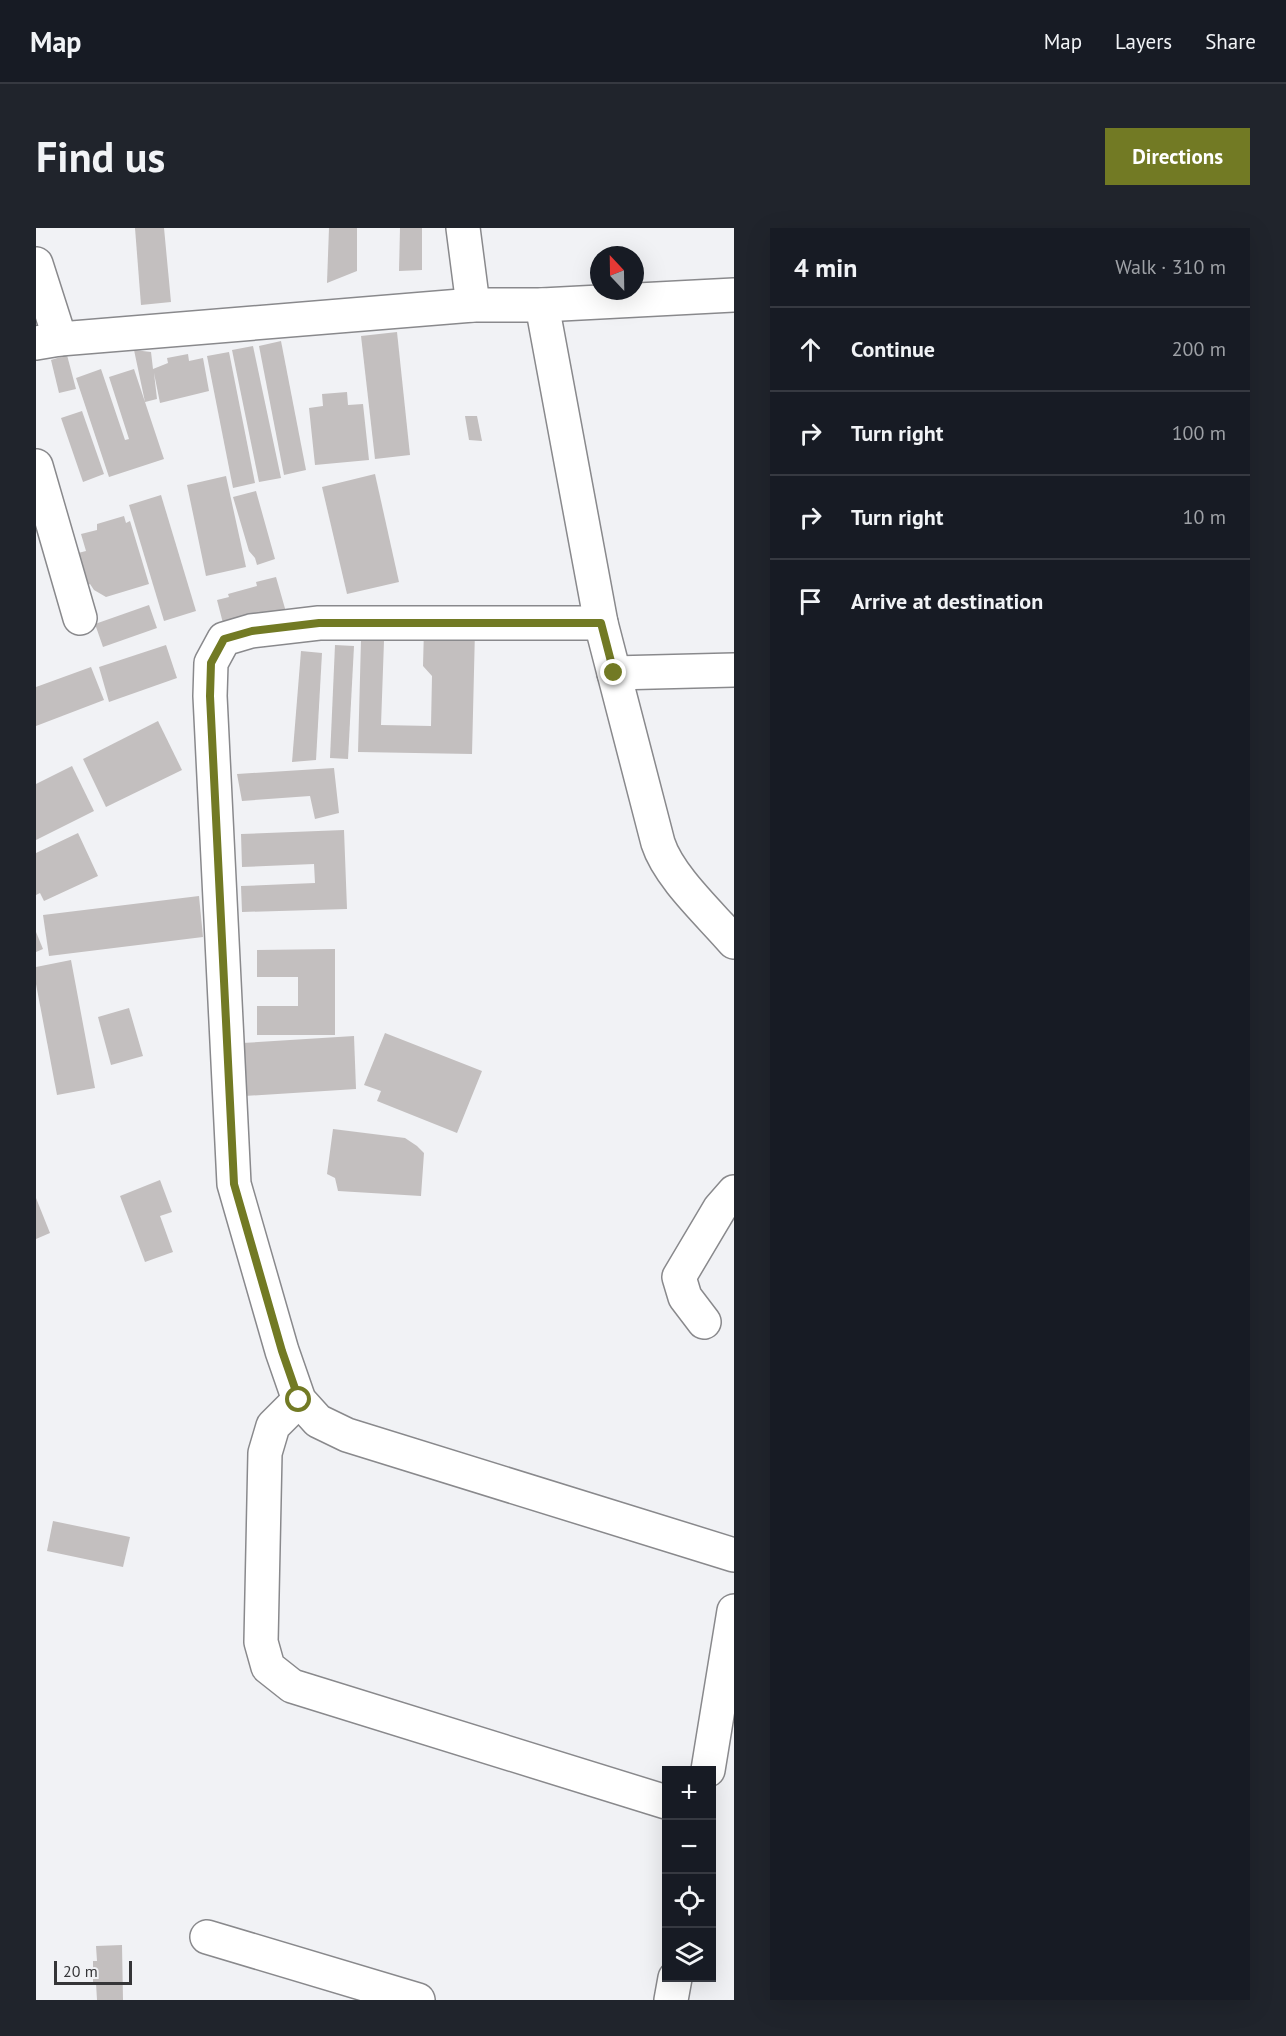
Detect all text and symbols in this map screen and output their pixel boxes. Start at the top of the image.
text: Map [30,23,81,60]
text: Map [1044,28,1082,55]
text: Layers [1115,28,1172,55]
text: Share [1205,28,1256,55]
button: Directions [1105,128,1250,185]
text: Find us [36,129,165,184]
north arrow [590,246,644,300]
text: 4 min [794,251,857,284]
text: Walk · 310 m [1115,254,1226,280]
icon: ahead [794,333,827,366]
text: Continue [851,335,935,363]
text: 200 m [1172,336,1226,362]
icon: right [794,417,827,450]
text: Turn right [851,419,943,447]
text: 100 m [1172,420,1226,446]
icon: right [794,501,827,534]
text: Turn right [851,503,943,531]
text: 10 m [1183,504,1226,530]
icon: arrive [794,585,827,618]
text: Arrive at destination [851,587,1043,615]
route end [600,659,626,685]
route start [285,1386,311,1412]
map controls [662,1766,716,1982]
button: + [662,1766,716,1820]
button: − [662,1820,716,1874]
button: locate [662,1874,716,1928]
button: layers [662,1928,716,1982]
scale bar [54,1958,132,1986]
text: 20 m [63,1961,98,1981]

